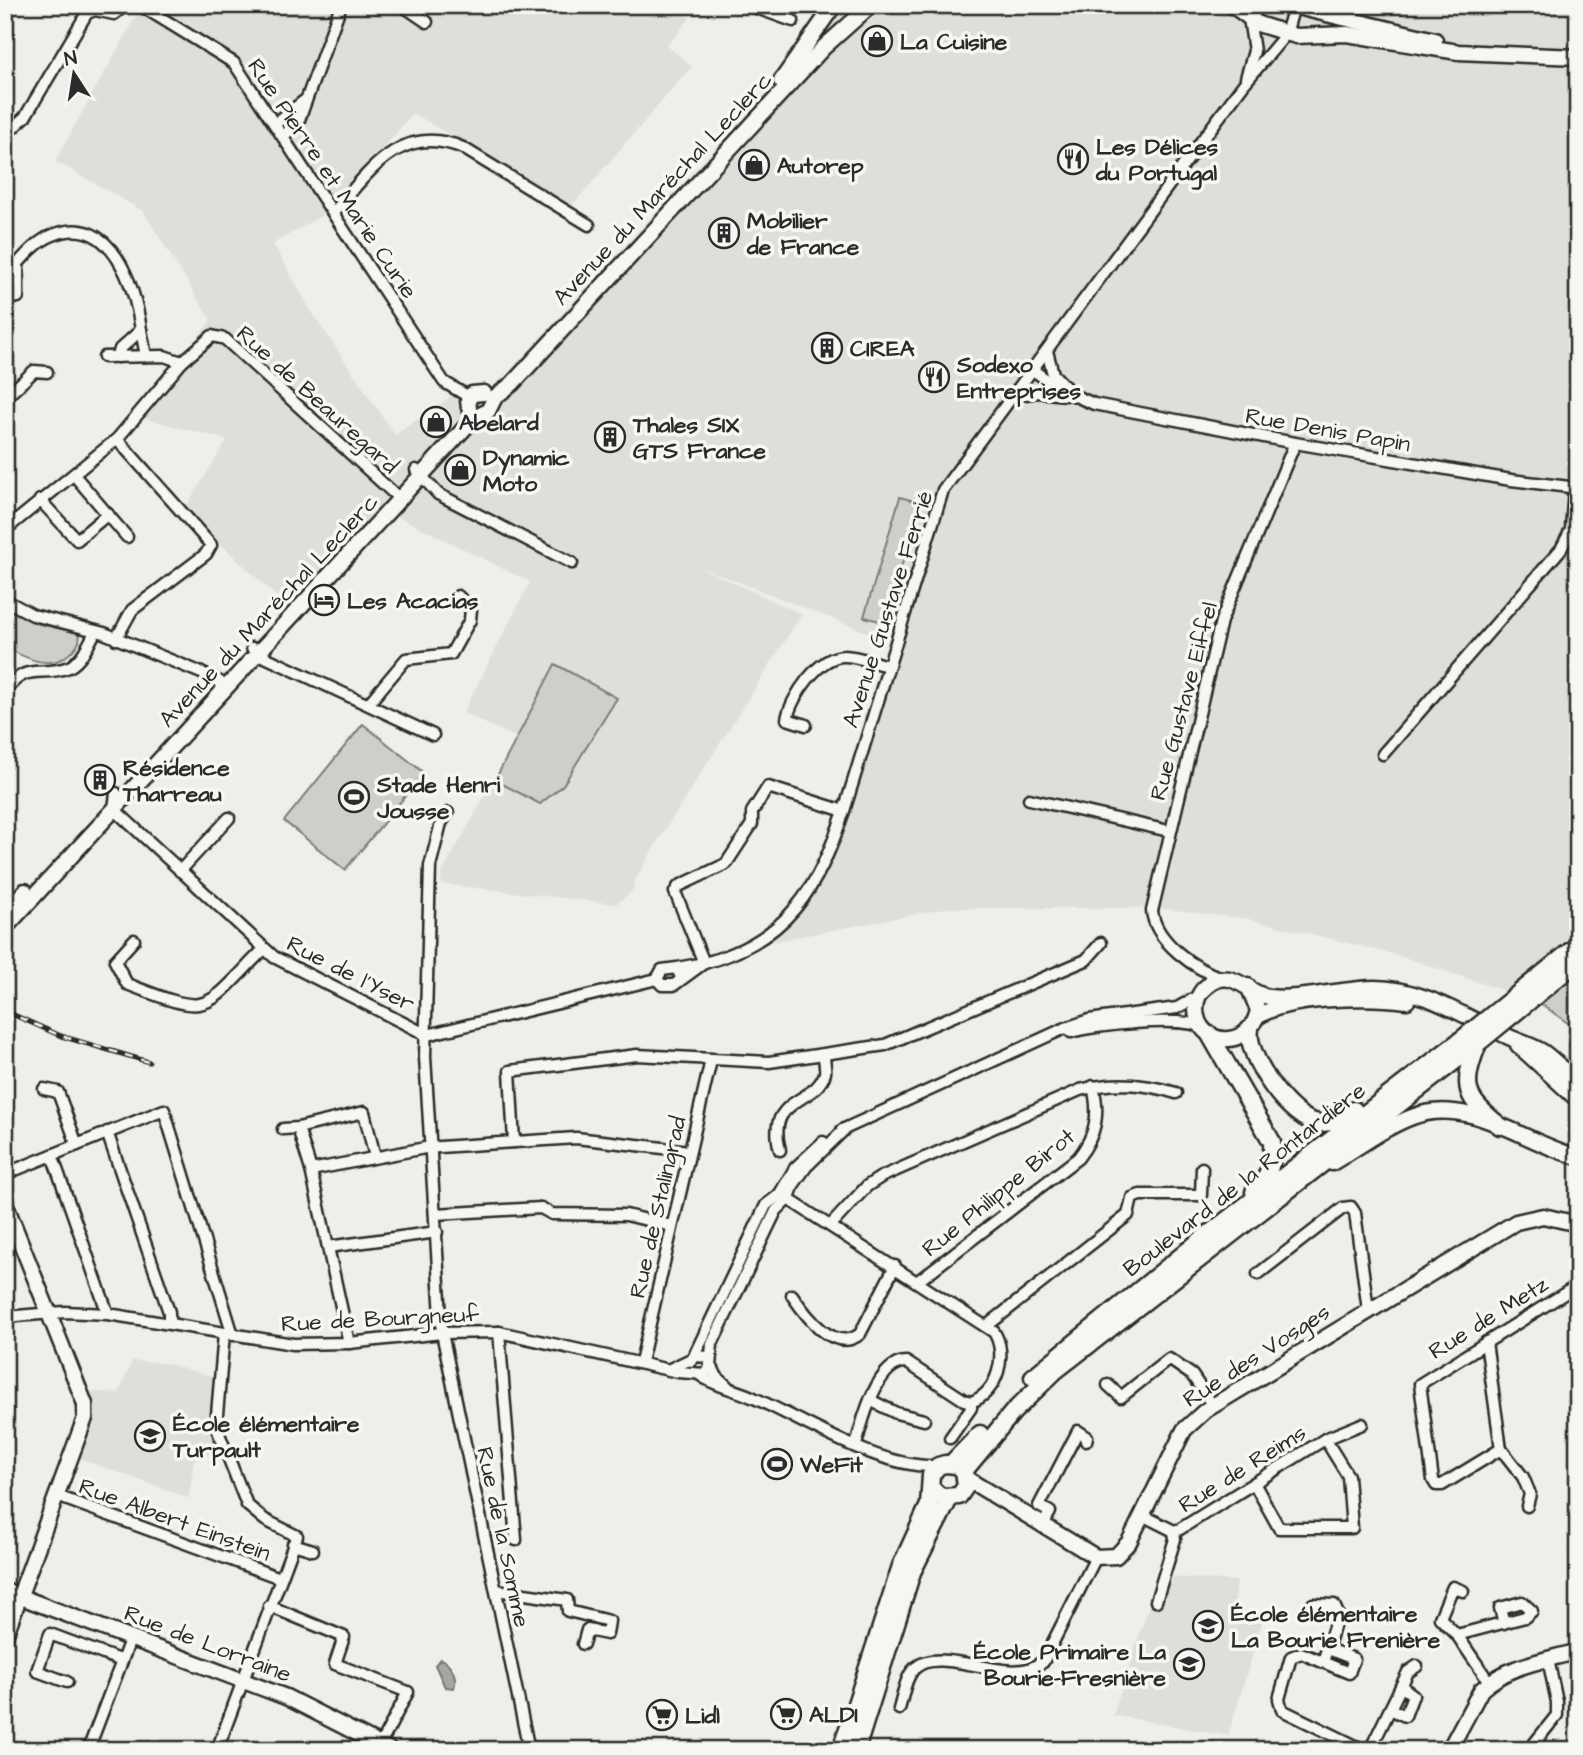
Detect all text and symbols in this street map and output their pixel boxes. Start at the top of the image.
shop icon: La Cuisine [860,24,894,58]
place label: La Cuisine [900,26,1008,58]
north arrow [38,38,108,108]
text: N [62,44,79,73]
street label: Rue Pierre et Marie Curie [240,52,425,305]
street label: Avenue du Maréchal Leclerc [546,65,780,313]
place label: Les Délices du Portugal [1095,131,1219,190]
restaurant icon: Les Délices du Portugal [1056,142,1090,176]
shop icon: Autorep [737,148,771,182]
place label: Autorep [777,150,864,182]
place label: Mobilier de France [746,205,860,263]
building icon: Mobilier de France [707,216,741,250]
street label: Rue de Beauregard [228,318,406,482]
building icon: CIREA [810,331,844,365]
place label: CIREA [850,333,915,365]
place label: Sodexo Entreprises [956,349,1082,407]
restaurant icon: Sodexo Entreprises [917,360,951,394]
street label: Rue Denis Papin [1243,400,1413,460]
shop icon: Abelard [419,405,453,439]
place label: Abelard [459,407,539,439]
place label: Thales SIX GTS France [632,409,767,467]
building icon: Thales SIX GTS France [593,420,627,454]
place label: Dynamic Moto [483,442,570,500]
shop icon: Dynamic Moto [443,453,477,487]
street label: Avenue du Maréchal Leclerc [152,487,386,735]
street label: Avenue Gustave Ferrié [835,487,941,732]
hotel icon: Les Acacias [307,583,341,617]
place label: Les Acacias [347,585,479,617]
street label: Rue Gustave Eiffel [1142,599,1226,804]
place label: Résidence Tharreau [122,752,230,810]
building icon: Résidence Tharreau [83,763,117,797]
place label: Stade Henri Jousse [376,769,501,827]
sports icon: Stade Henri Jousse [337,780,371,814]
street label: Rue de l’Yser [281,928,420,1020]
street label: Boulevard de la Rontardière [1117,1075,1373,1285]
street label: Rue de Stalingrad [622,1113,695,1301]
street label: Rue Philippe Birot [915,1121,1082,1264]
street label: Rue de Metz [1423,1268,1555,1367]
street label: Rue des Vosges [1177,1296,1337,1416]
street label: Rue de Bourgneuf [280,1298,480,1341]
place label: École élémentaire Turpault [172,1408,360,1466]
street label: Rue de Reims [1173,1417,1312,1521]
school or university icon: École élémentaire Turpault [133,1419,167,1453]
street label: Rue de la Somme [468,1444,538,1630]
sports icon: WeFit [760,1447,794,1481]
place label: WeFit [799,1449,863,1481]
street label: Rue Albert Einstein [75,1470,275,1569]
street label: Rue de Lorraine [119,1597,296,1691]
place label: École élémentaire La Bourie Frenière [1231,1598,1441,1656]
school or university icon: École élémentaire La Bourie Frenière [1191,1609,1225,1643]
place label: École Primaire La Bourie-Fresnière [974,1636,1167,1694]
school or university icon: École Primaire La Bourie-Fresnière [1172,1647,1206,1681]
supermarket icon: ALDI [769,1697,803,1731]
supermarket icon: Lidl [645,1698,679,1732]
place label: ALDI [809,1699,858,1731]
place label: Lidl [685,1700,720,1732]

